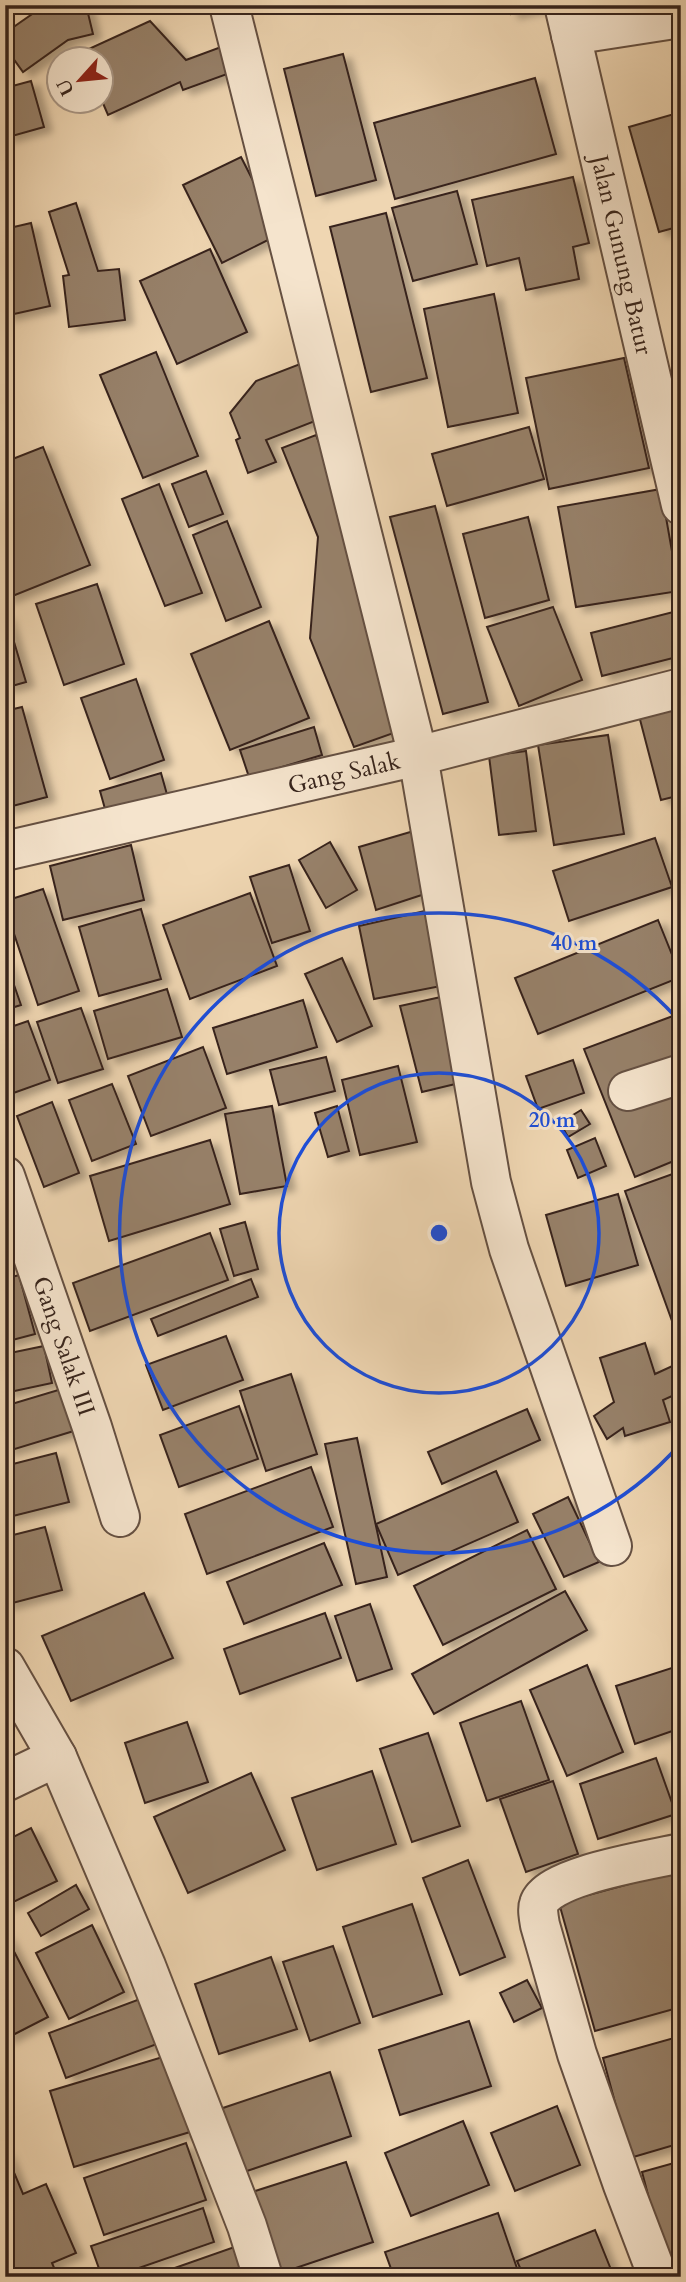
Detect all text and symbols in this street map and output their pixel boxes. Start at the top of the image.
north arrow [46,46,116,116]
text: U [50,74,81,100]
street label: Jalan Gunung Batur [582,149,661,358]
street label: Gang Salak [285,744,404,802]
text: 40 m [551,929,598,958]
text: 20 m [529,1106,576,1135]
centre of rings [427,1221,451,1245]
street label: Gang Salak III [24,1272,103,1420]

